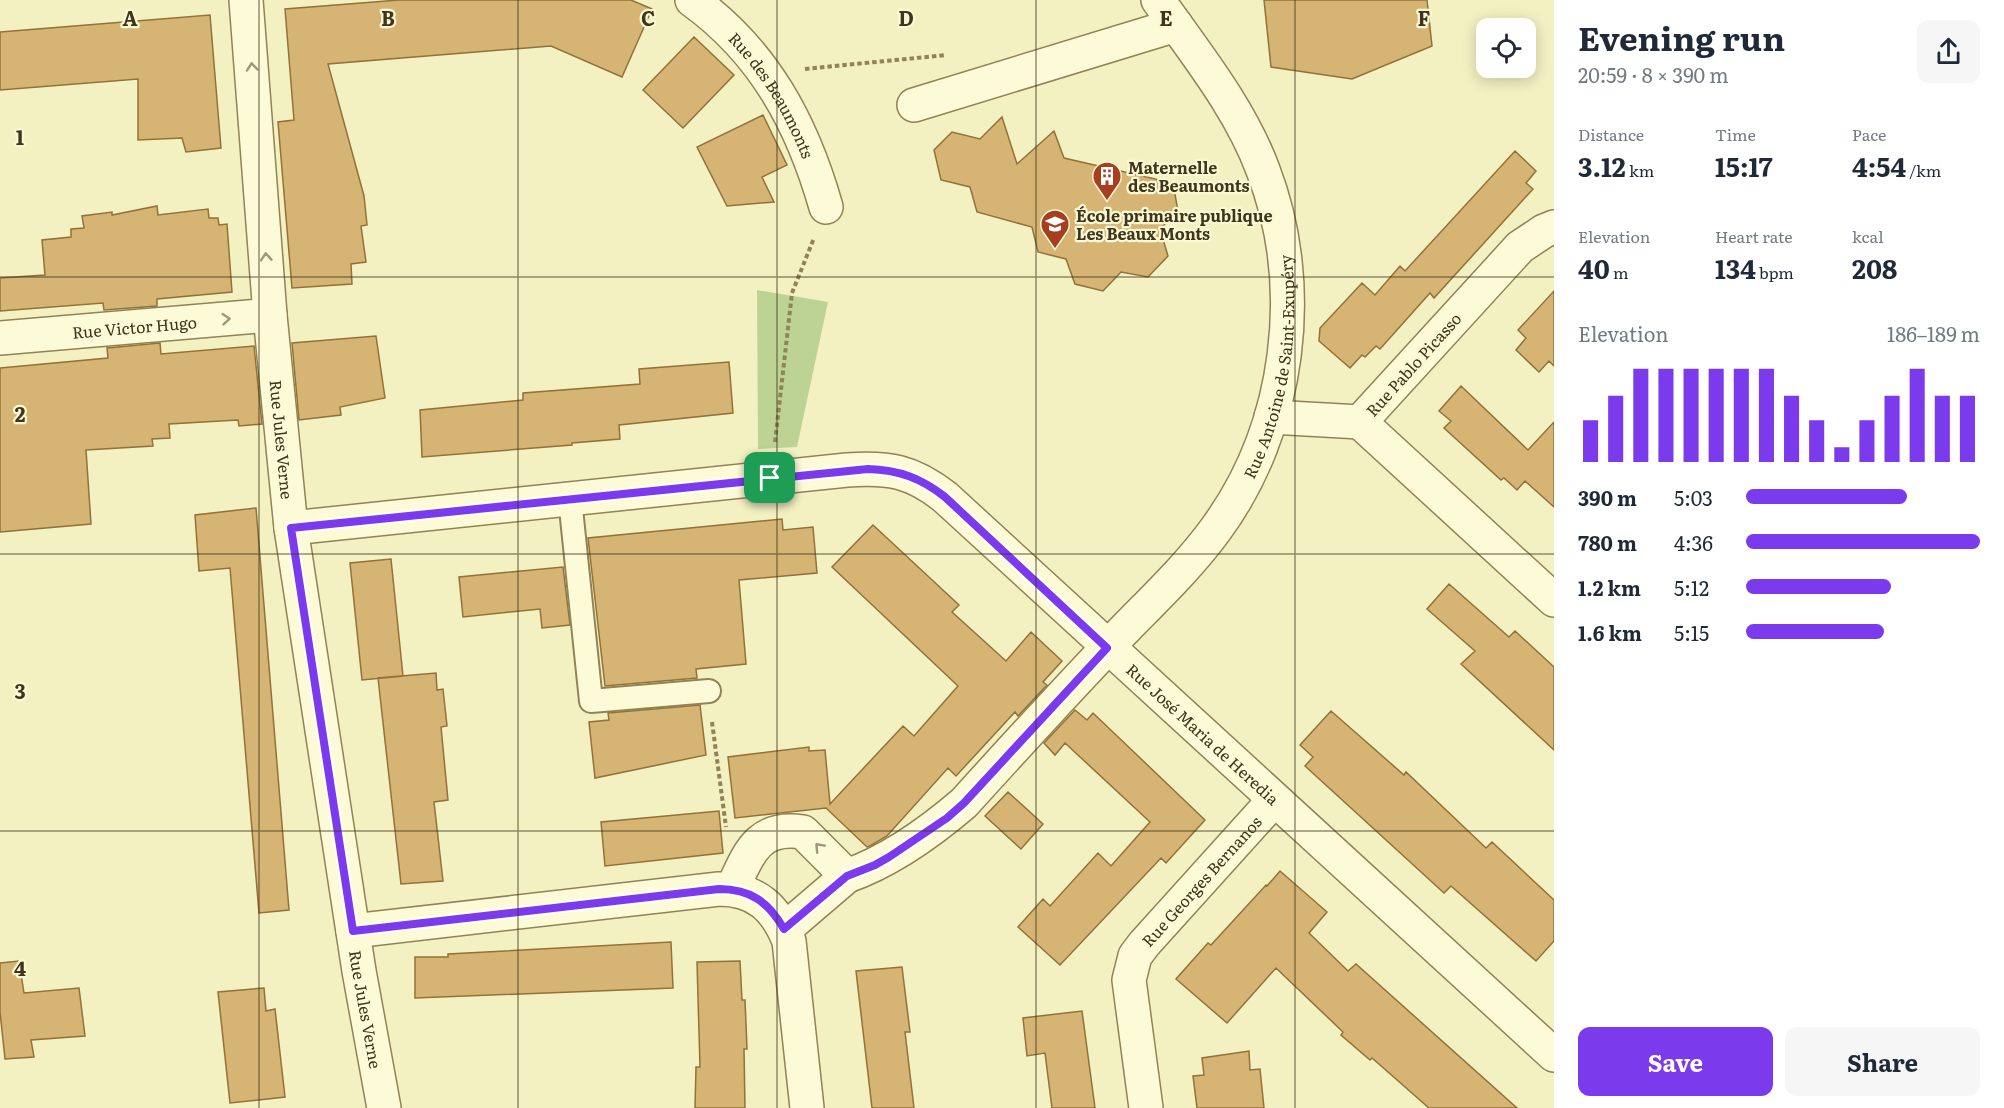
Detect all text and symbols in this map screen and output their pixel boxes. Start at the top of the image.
text: A [122,2,138,32]
text: B [381,2,395,32]
text: C [641,2,655,32]
text: D [898,2,914,32]
text: E [1159,2,1173,32]
text: F [1418,2,1431,32]
text: Evening run [1578,12,1785,61]
map controls [1476,18,1536,78]
button: locate [1476,18,1536,78]
button: share [1917,20,1980,83]
street label: Rue des Beaumonts [724,26,821,162]
text: 20:59 · 8 × 390 m [1578,59,1729,89]
one-way arrow [246,62,259,71]
text: 1 [16,121,24,151]
text: Distance [1578,122,1644,146]
text: Time [1715,122,1756,146]
text: Pace [1852,122,1886,146]
text: 3.12 [1578,146,1626,185]
text: 15:17 [1715,146,1773,185]
text: 4:54 [1852,146,1906,185]
place label: Maternelle des Beaumonts [1128,155,1250,197]
text: km [1626,158,1654,182]
text: /km [1906,158,1941,182]
building icon: Maternelle des Beaumonts [1091,160,1123,202]
place label: École primaire publique Les Beaux Monts [1076,203,1273,245]
school or university icon: École primaire publique Les Beaux Monts [1039,208,1071,250]
text: Elevation [1578,224,1650,248]
text: Heart rate [1715,224,1793,248]
text: kcal [1852,224,1884,248]
text: 40 [1578,248,1610,287]
text: 134 [1715,248,1756,287]
text: 208 [1852,248,1897,287]
one-way arrow [260,252,273,261]
street label: Rue Antoine de Saint-Exupéry [1237,253,1299,482]
text: m [1610,260,1628,284]
text: bpm [1756,260,1794,284]
street label: Rue Pablo Picasso [1360,307,1466,421]
street label: Rue Victor Hugo [71,309,198,344]
one-way arrow [221,313,230,326]
text: Elevation [1578,318,1668,348]
text: 186–189 m [1887,318,1980,348]
street label: Rue Jules Verne [264,379,300,500]
text: 2 [15,398,26,428]
pin [744,452,795,503]
icon: arrive [753,461,786,494]
text: 390 m [1578,482,1637,512]
text: 5:03 [1674,482,1713,512]
text: 780 m [1578,527,1637,557]
text: 4:36 [1674,527,1713,557]
text: 1.2 km [1578,572,1641,602]
text: 5:12 [1674,572,1709,602]
text: 1.6 km [1578,617,1642,647]
text: 5:15 [1674,617,1709,647]
street label: Rue José Maria de Heredia [1121,657,1285,810]
text: 3 [14,675,26,705]
street label: Rue Georges Bernanos [1135,810,1267,952]
one-way arrow [816,843,827,854]
street label: Rue Jules Verne [344,948,389,1070]
text: 4 [14,952,26,982]
button: Save [1578,1027,1773,1096]
button: Share [1785,1027,1980,1096]

